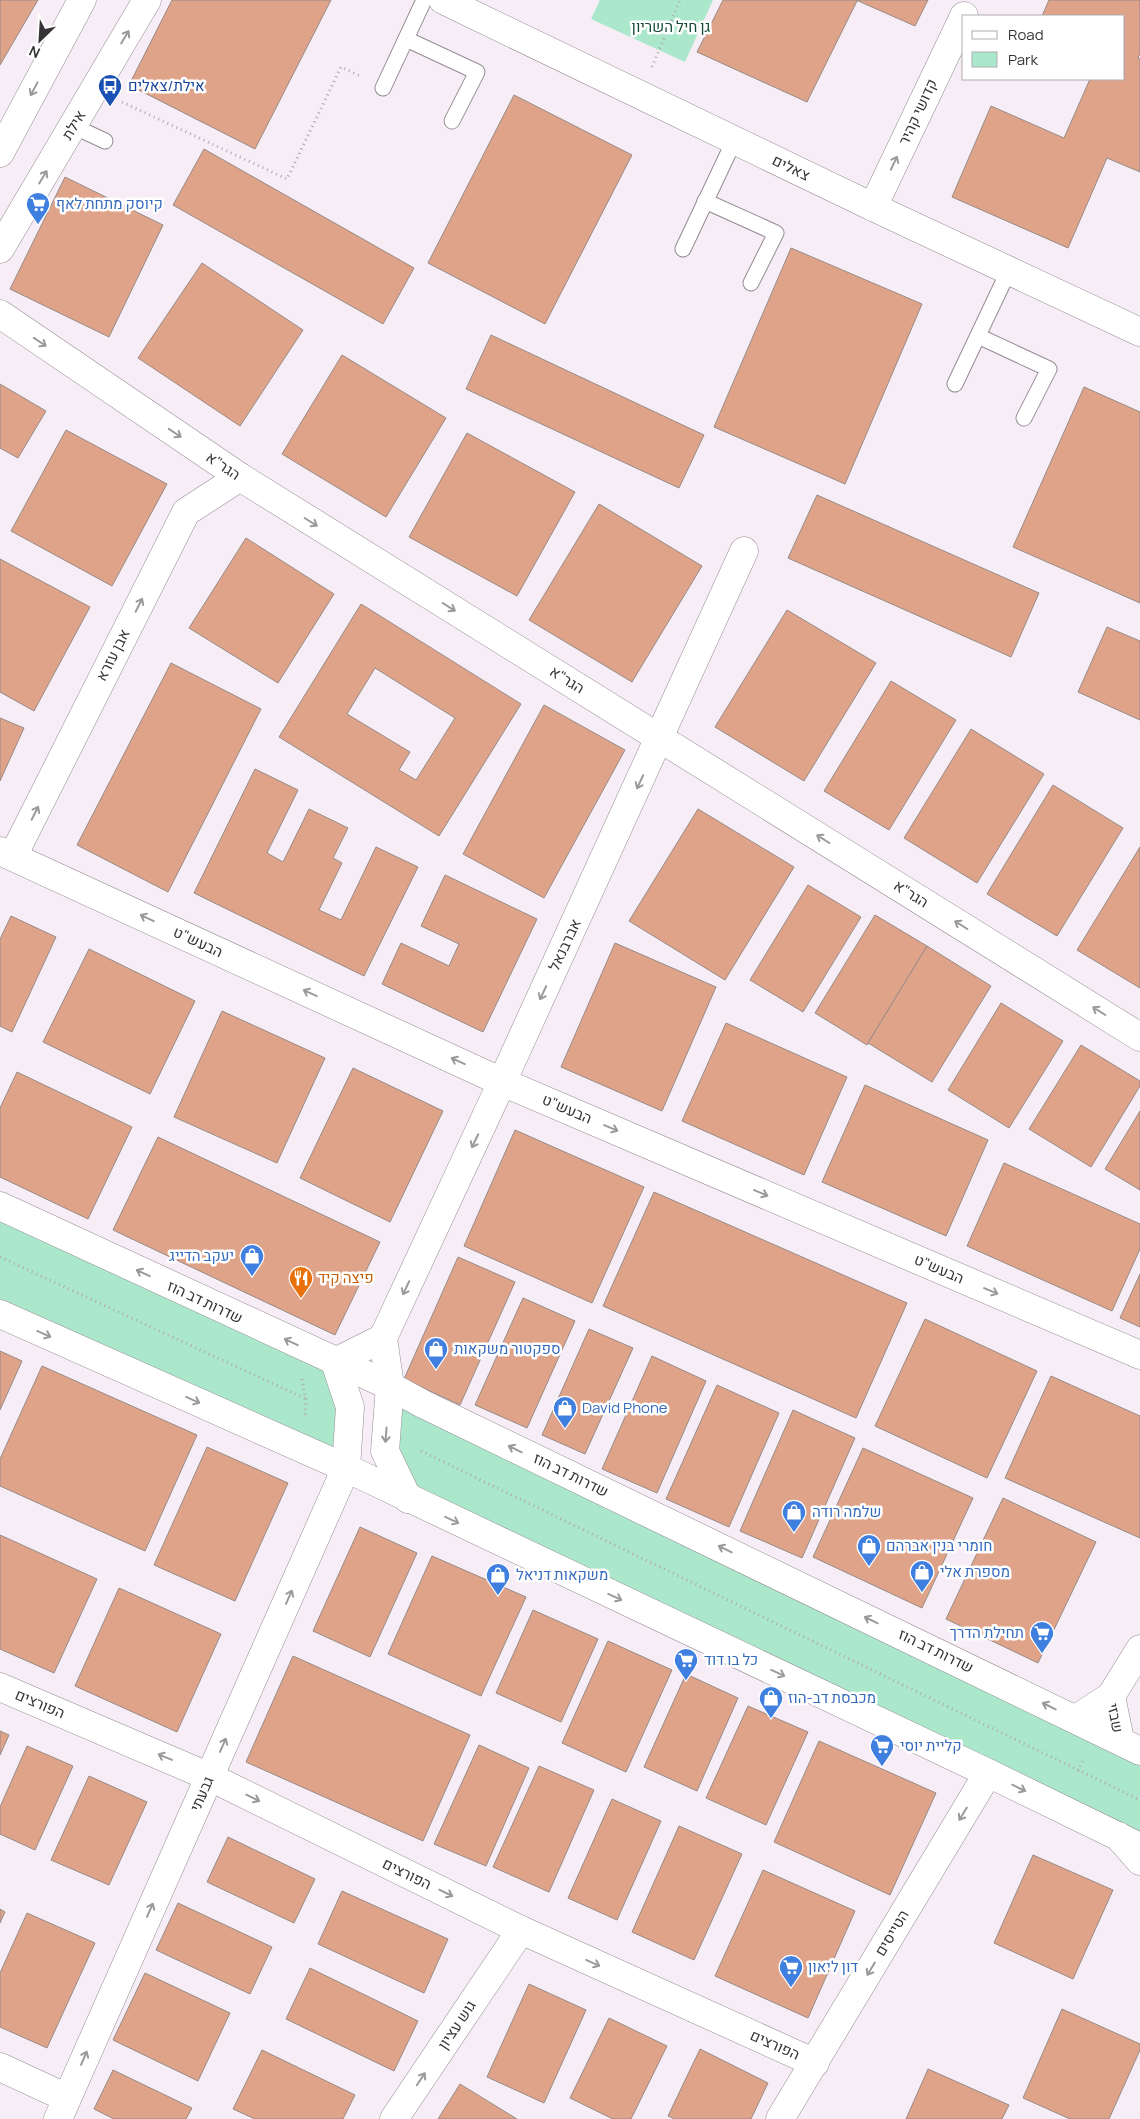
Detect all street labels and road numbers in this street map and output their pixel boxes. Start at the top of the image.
street label: קדושי קהיר [893,75,942,148]
street label: אילת [57,106,91,144]
street label: צאלים [769,149,814,186]
street label: הגר"א [202,446,245,485]
street label: אבן עזרא [91,625,135,684]
street label: הגר"א [546,661,589,698]
street label: הגר"א [890,875,933,912]
street label: אברבנאל [543,915,586,974]
street label: הבעש"ט [170,921,226,962]
street label: הבעש"ט [539,1089,595,1128]
street label: הבעש"ט [911,1249,967,1288]
street label: שדרות דב הוז [164,1275,246,1328]
street label: שדרות דב הוז [530,1447,612,1502]
street label: שדרות דב הוז [895,1623,977,1678]
street label: הפורצים [12,1684,68,1723]
street label: שבזי [1102,1701,1129,1734]
street label: גבעתי [185,1773,219,1815]
street label: הפורצים [379,1853,435,1894]
street label: הטייסים [870,1906,914,1960]
street label: גוש עציון [432,1996,481,2054]
street label: הפורצים [747,2024,803,2065]

